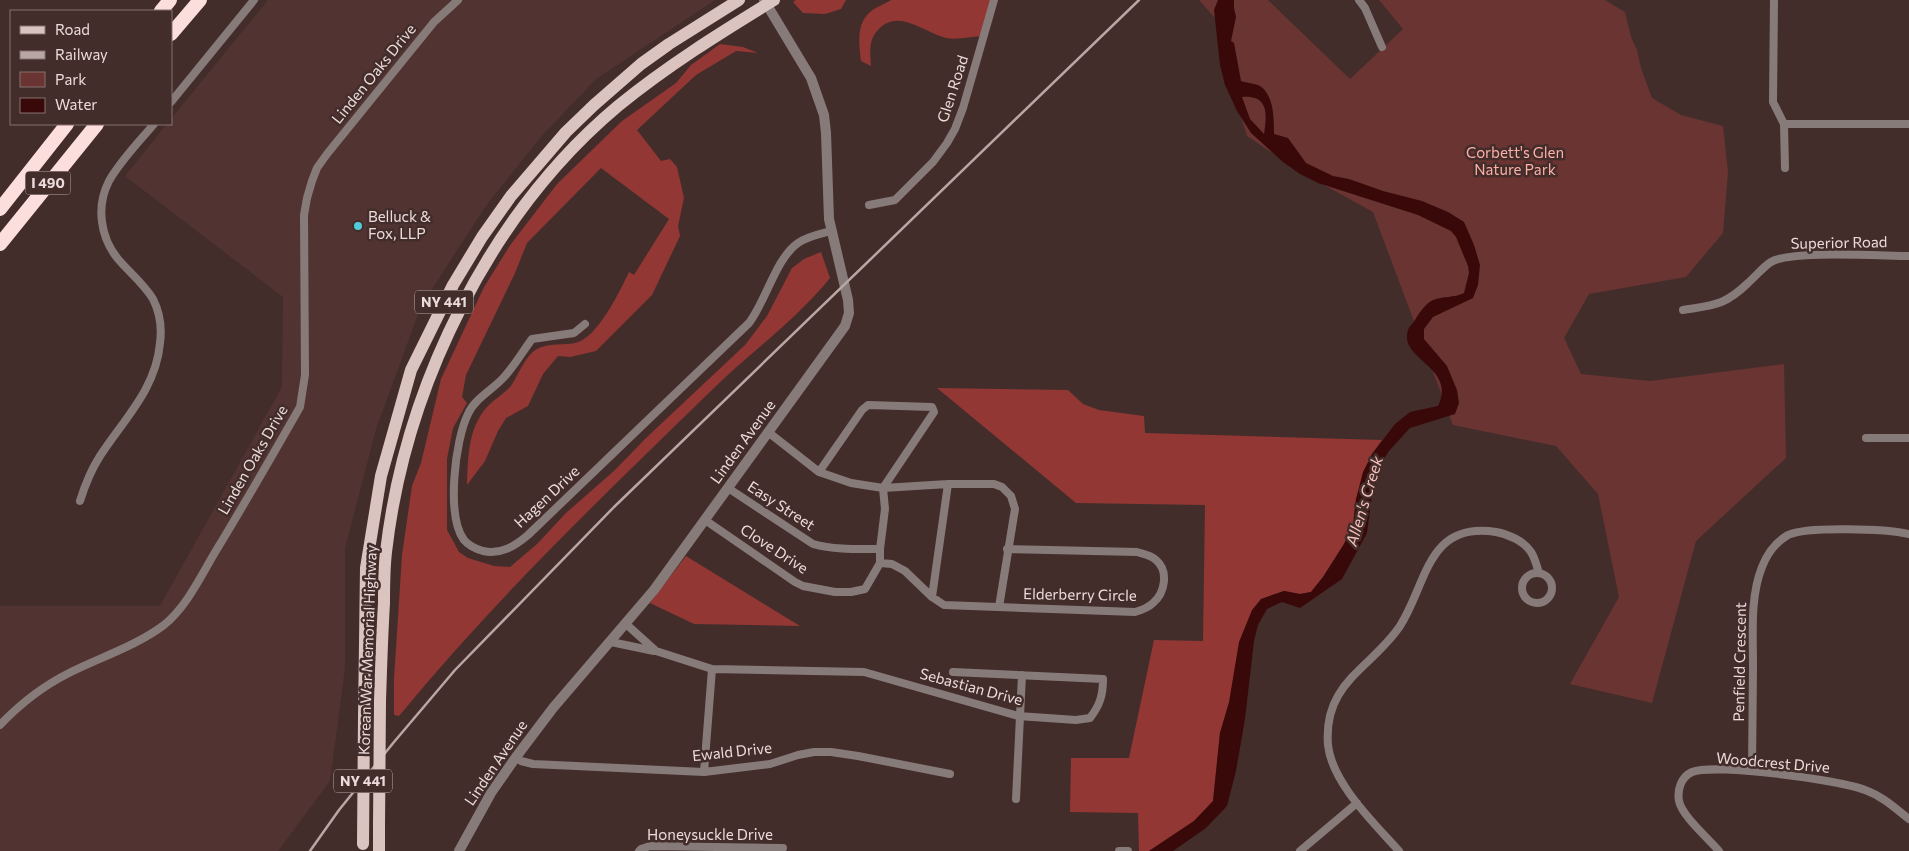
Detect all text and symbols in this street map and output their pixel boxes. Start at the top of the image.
legend [10,10,172,125]
text: Road [55,20,90,38]
street label: Linden Oaks Drive [327,20,419,127]
text: Railway [55,45,108,63]
street label: Glen Road [933,53,971,124]
text: Park [55,70,86,88]
text: Water [55,95,97,113]
park label: Corbett's Glen Nature Park [1466,143,1564,178]
road number: I 490 [26,172,70,194]
place label: Belluck & Fox, LLP [368,207,431,242]
marker: Belluck & Fox, LLP [352,220,364,232]
street label: Superior Road [1790,232,1887,252]
road number: NY 441 [415,290,473,314]
street label: Linden Avenue [706,396,779,487]
street label: Linden Oaks Drive [214,402,291,517]
water label: Allen's Creek [1341,453,1386,549]
street label: Hagen Drive [510,461,583,531]
street label: Easy Street [745,477,819,534]
street label: Clove Drive [737,520,812,577]
street label: Korean War Memorial Highway [354,544,380,755]
street label: Elderberry Circle [1023,584,1137,604]
street label: Penfield Crescent [1729,602,1749,722]
street label: Sebastian Drive [918,664,1025,708]
street label: Linden Avenue [460,716,530,809]
street label: Ewald Drive [691,738,773,764]
street label: Woodcrest Drive [1716,748,1831,776]
road number: NY 441 [334,769,392,792]
street label: Honeysuckle Drive [647,825,773,843]

